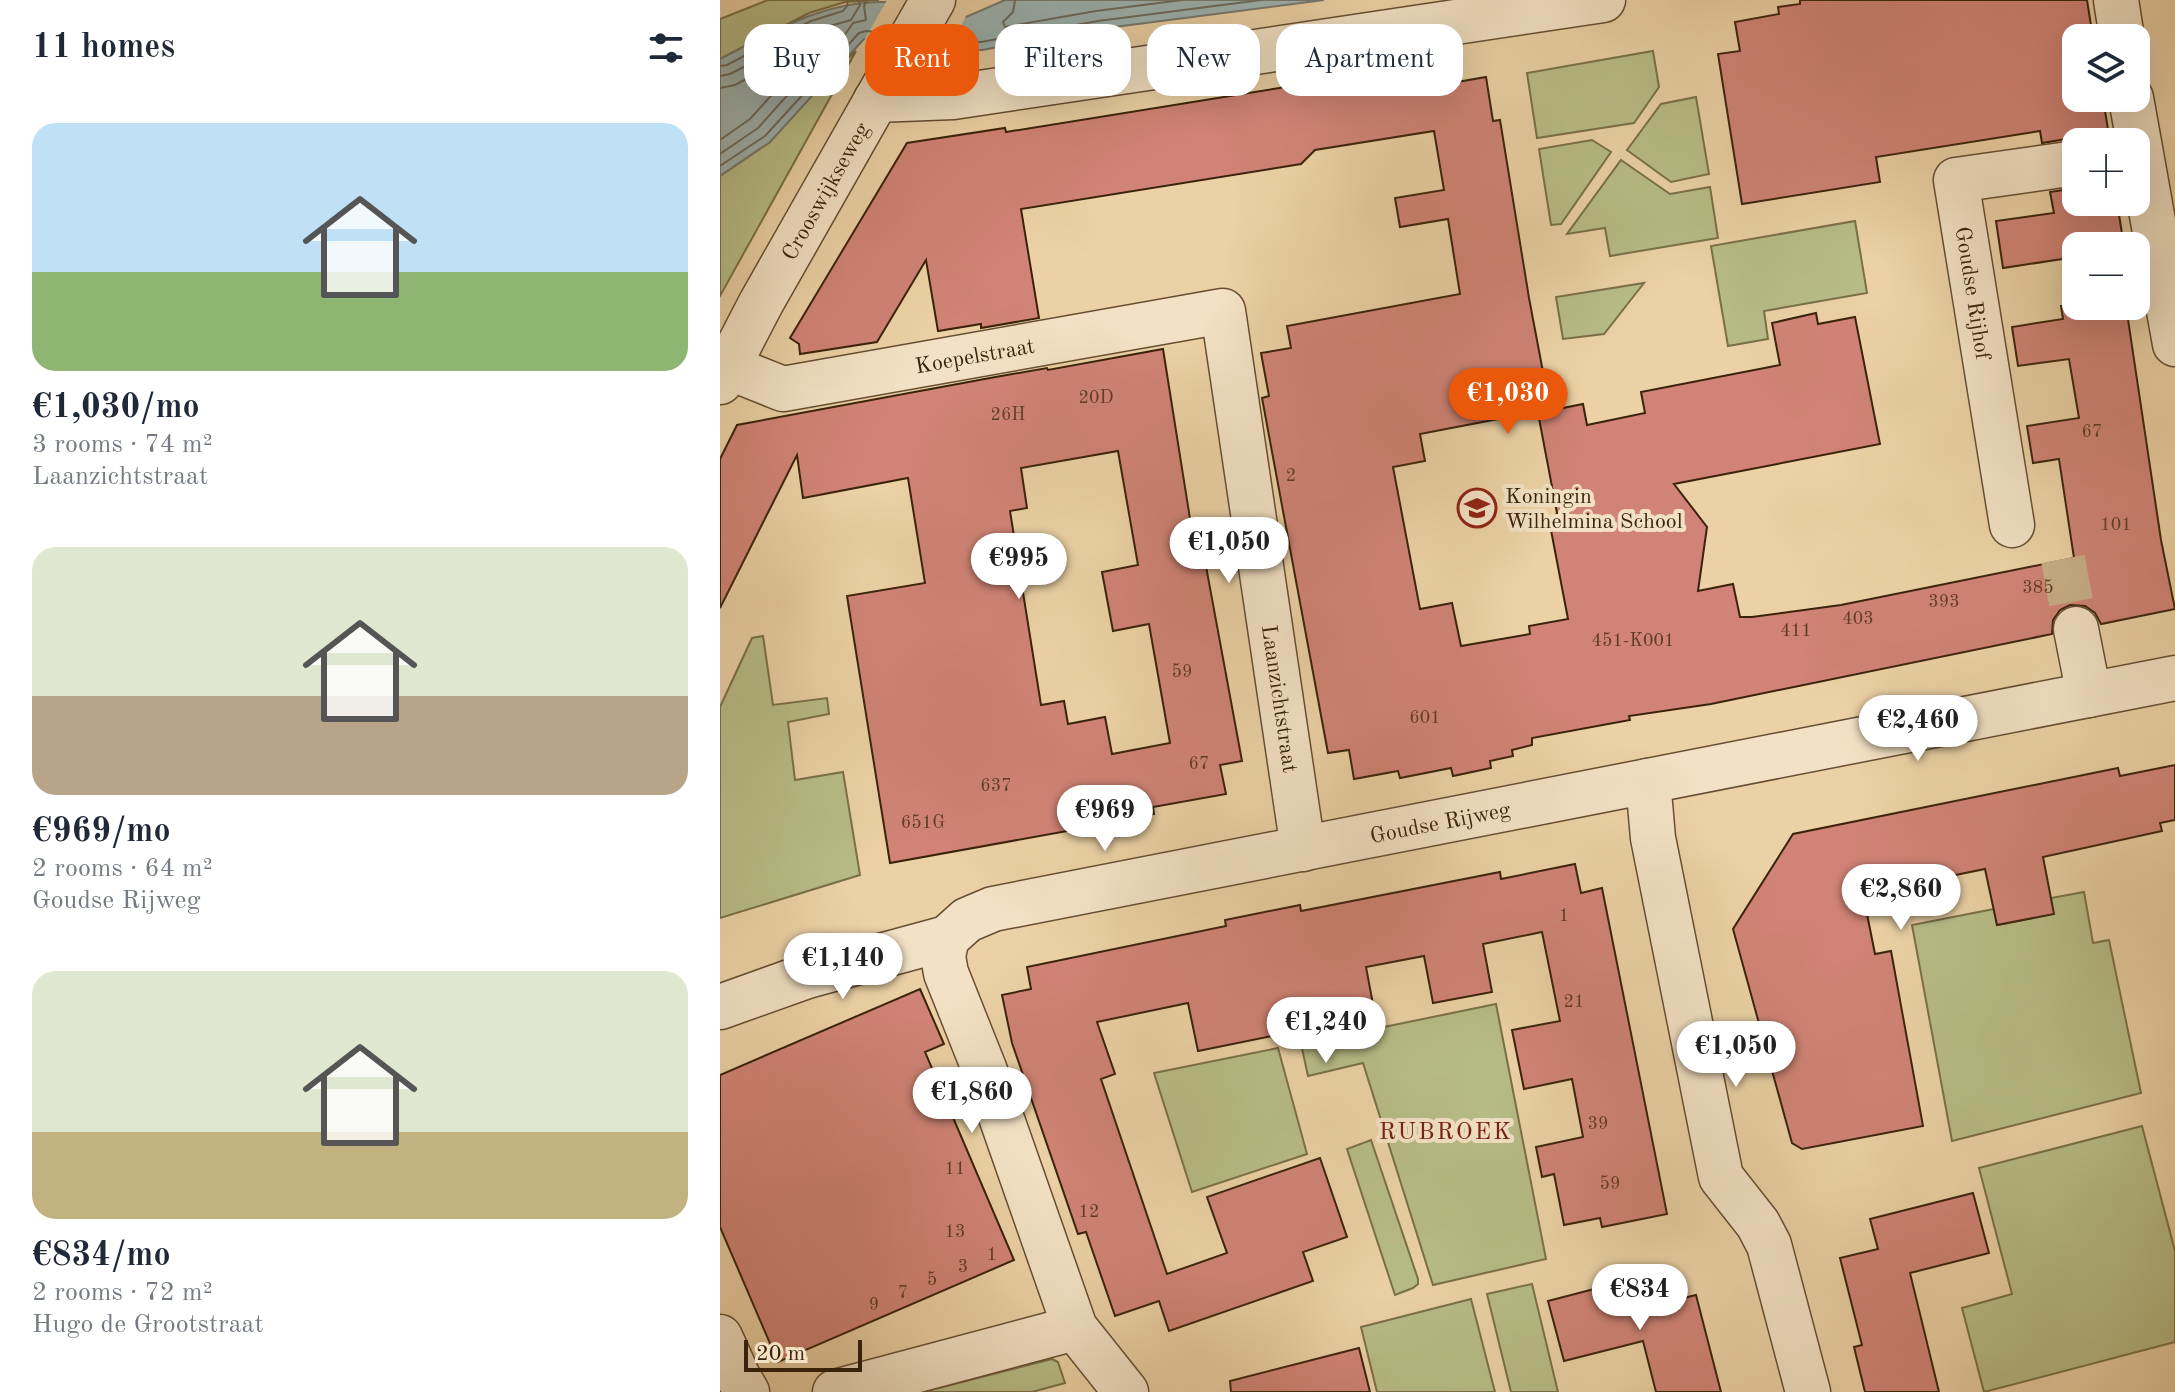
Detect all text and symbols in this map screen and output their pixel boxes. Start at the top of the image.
chip: Buy [744,24,849,96]
chip: Rent [865,24,979,96]
chip: Filters [995,24,1131,96]
chip: New [1147,24,1260,96]
chip: Apartment [1276,24,1463,96]
map controls [2062,24,2150,320]
button: layers [2062,24,2150,112]
icon: filters [644,26,688,70]
text: 11 homes [32,31,175,65]
street label: Crooswijkseweg [779,119,874,264]
button: + [2062,128,2150,216]
icon: home [288,175,432,319]
street label: Goudse Rijhof [1951,225,1994,362]
button: − [2062,232,2150,320]
street label: Koepelstraat [914,336,1037,378]
pin: €1,030 [1443,368,1573,436]
text: €1,030 [1467,381,1549,407]
house number: 20D [1079,389,1113,407]
text: €1,030/mo [32,391,200,425]
house number: 26H [990,406,1026,424]
house number: 67 [2082,423,2102,441]
text: 3 rooms · 74 m² [32,432,213,458]
text: Laanzichtstraat [32,464,208,490]
house number: 2 [1286,467,1296,485]
place label: Koningin Wilhelmina School [1505,486,1683,533]
school or university icon: Koningin Wilhelmina School [1456,487,1498,529]
house number: 101 [2100,516,2132,534]
pin: €1,050 [1164,517,1294,585]
text: €1,050 [1188,530,1270,556]
pin: €995 [972,533,1066,601]
text: €995 [989,546,1049,572]
house number: 385 [2022,579,2054,597]
house number: 393 [1928,593,1960,611]
icon: home [288,599,432,743]
house number: 403 [1842,610,1874,628]
house number: 411 [1780,622,1812,640]
street label: Laanzichtstraat [1257,624,1301,774]
house number: 451-K001 [1592,632,1674,650]
house number: 59 [1172,663,1192,681]
pin: €2,460 [1853,695,1983,763]
text: €2,460 [1877,708,1959,734]
house number: 601 [1409,709,1441,727]
house number: 67 [1189,755,1209,773]
house number: 637 [980,777,1012,795]
pin: €969 [1058,785,1152,853]
text: €969 [1075,798,1135,824]
street label: Goudse Rijweg [1368,799,1513,848]
house number: 651G [901,814,945,832]
text: €969/mo [32,815,171,849]
text: 2 rooms · 64 m² [32,856,213,882]
pin: €2,860 [1836,864,1966,932]
text: €2,860 [1860,877,1942,903]
text: Goudse Rijweg [32,888,200,914]
house number: 1 [1559,907,1569,925]
pin: €1,140 [778,933,908,1001]
text: €1,140 [802,946,884,972]
house number: 21 [1564,993,1584,1011]
pin: €1,240 [1261,997,1391,1065]
text: €1,240 [1285,1010,1367,1036]
pin: €1,050 [1671,1021,1801,1089]
icon: home [288,1023,432,1167]
text: €1,050 [1695,1034,1777,1060]
pin: €1,860 [907,1067,1037,1135]
text: €1,860 [931,1080,1013,1106]
house number: 39 [1588,1115,1608,1133]
district label: RUBROEK [1379,1121,1513,1145]
house number: 11 [945,1160,965,1178]
house number: 59 [1600,1175,1620,1193]
house number: 12 [1079,1203,1099,1221]
house number: 13 [945,1223,965,1241]
text: €834/mo [32,1239,171,1273]
house number: 1 [987,1246,997,1264]
house number: 3 [958,1258,968,1276]
pin: €834 [1593,1264,1687,1332]
house number: 5 [927,1271,937,1289]
text: €834 [1610,1277,1670,1303]
text: 2 rooms · 72 m² [32,1280,213,1306]
house number: 7 [898,1284,908,1302]
house number: 9 [869,1296,879,1314]
text: Hugo de Grootstraat [32,1312,264,1338]
scale bar [744,1336,862,1372]
text: 20 m [756,1343,805,1365]

